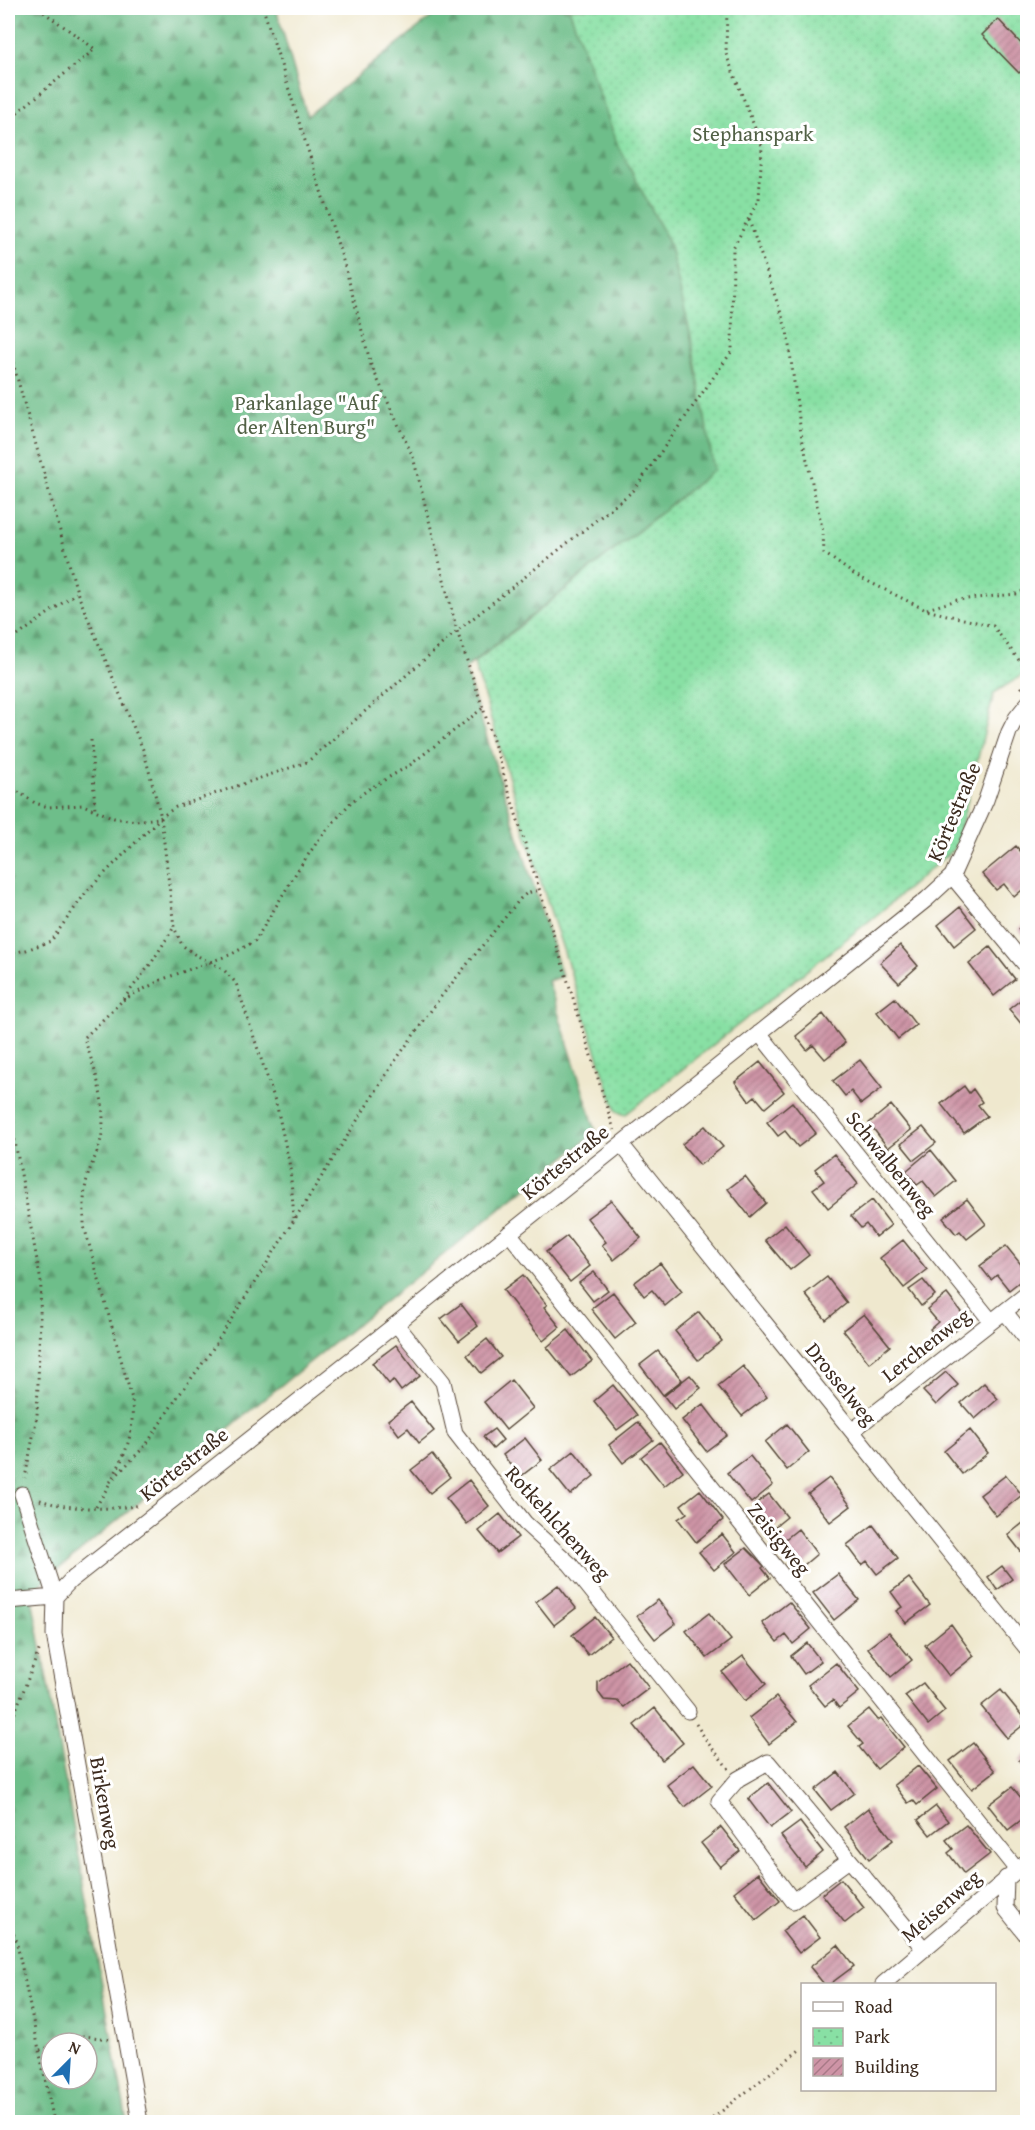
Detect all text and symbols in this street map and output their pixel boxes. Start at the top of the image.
park label: Stephanspark [692,118,814,149]
park label: Parkanlage "Auf der Alten Burg" [234,387,380,442]
street label: Körtestraße [919,757,988,866]
street label: Schwalbenweg [839,1104,944,1224]
street label: Körtestraße [514,1116,615,1207]
street label: Lerchenweg [875,1300,977,1389]
street label: Drosselweg [798,1335,885,1432]
street label: Körtestraße [133,1419,235,1508]
street label: Rotkehlchenweg [498,1458,619,1587]
street label: Zeisigweg [740,1495,819,1582]
street label: Birkenweg [82,1754,129,1852]
street label: Meisenweg [894,1862,988,1949]
legend [801,1983,996,2091]
text: Road [855,1993,893,2020]
text: Park [855,2023,891,2050]
north arrow [39,2031,99,2091]
text: N [65,2034,85,2061]
text: Building [855,2053,919,2080]

